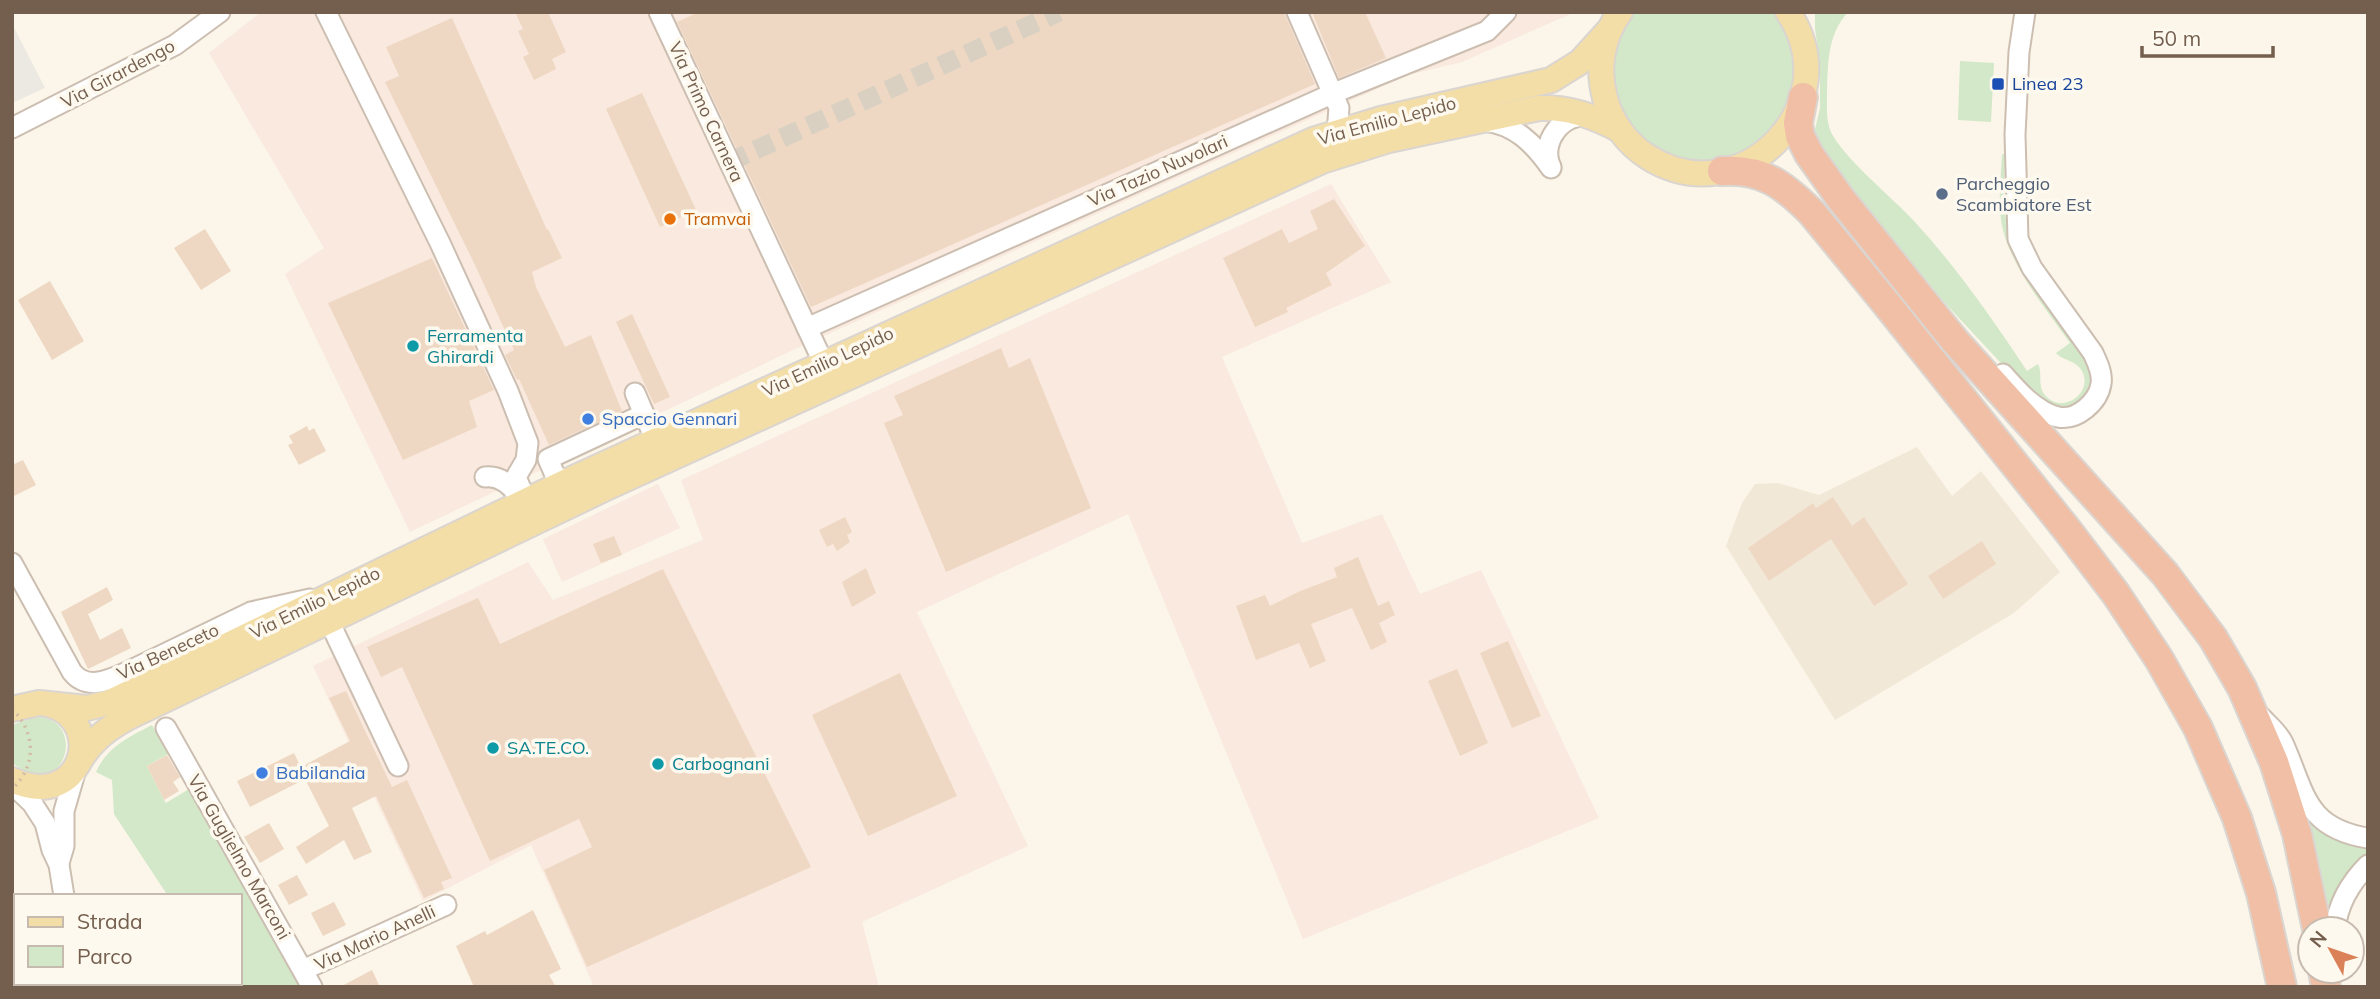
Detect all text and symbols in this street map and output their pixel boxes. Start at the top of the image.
scale bar [2142,14,2273,58]
text: 50 m [2152,25,2201,51]
street label: Via Girardengo [57,34,179,113]
street label: Via Primo Carnera [664,38,749,186]
place label: Linea 23 [2012,72,2084,95]
marker: Linea 23 [1990,76,2006,92]
street label: Via Emilio Lepido [1315,91,1459,150]
street label: Via Tazio Nuvolari [1084,129,1231,212]
place label: Parcheggio Scambiatore Est [1956,172,2092,216]
marker: Parcheggio Scambiatore Est [1934,186,1950,202]
place label: Tramvai [684,207,751,230]
marker: Tramvai [662,211,678,227]
street label: Via Emilio Lepido [758,321,897,402]
place label: Ferramenta Ghirardi [427,324,524,368]
marker: Ferramenta Ghirardi [405,338,421,354]
place label: Spaccio Gennari [602,407,737,430]
marker: Spaccio Gennari [580,411,596,427]
street label: Via Emilio Lepido [246,561,384,644]
street label: Via Beneceto [113,618,222,685]
place label: SA.TE.CO. [507,736,589,759]
marker: SA.TE.CO. [485,740,501,756]
place label: Carbognani [672,752,769,775]
marker: Carbognani [650,756,666,772]
place label: Babilandia [276,761,366,784]
marker: Babilandia [254,765,270,781]
street label: Via Guglielmo Marconi [183,770,296,943]
legend [14,894,242,985]
street label: Via Mario Anelli [311,899,439,976]
text: Strada [77,908,143,934]
north arrow [2296,915,2366,985]
text: N [2304,926,2332,952]
text: Parco [77,943,132,969]

